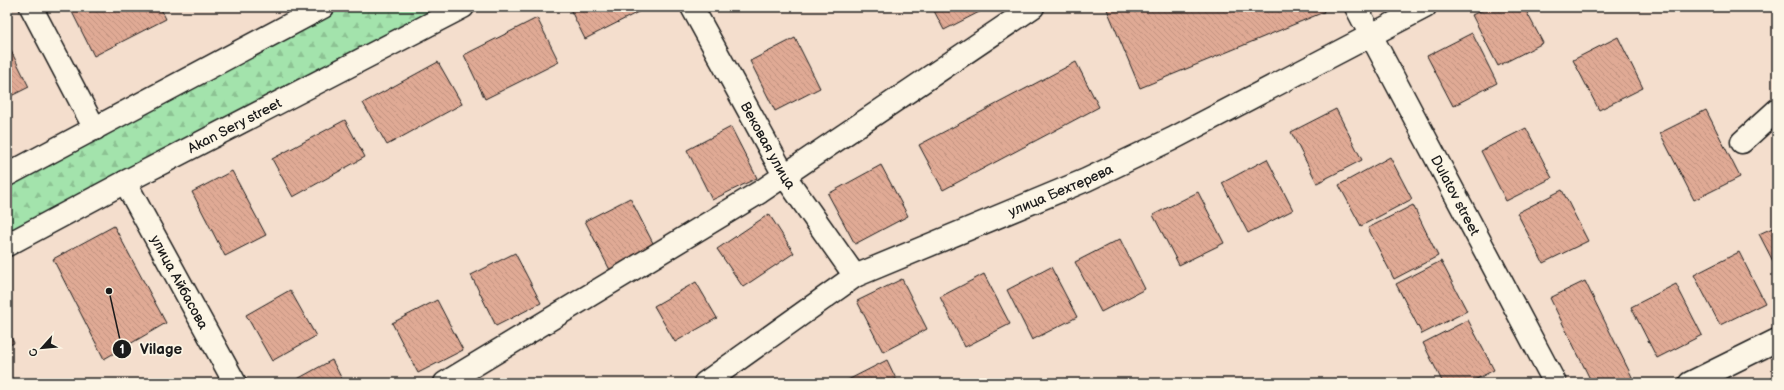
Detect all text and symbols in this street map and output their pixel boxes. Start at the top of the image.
street label: Akan Sery street [185,94,285,157]
street label: Вековая улица [737,99,800,193]
street label: Dulatov street [1427,152,1484,239]
street label: улица Бехтерева [1006,160,1116,220]
street label: улица Айбасова [147,232,213,333]
north arrow [22,328,62,368]
callout: Vilage [112,336,190,363]
text: Vilage [140,340,182,359]
text: 1 [119,342,125,357]
text: С [26,346,41,359]

